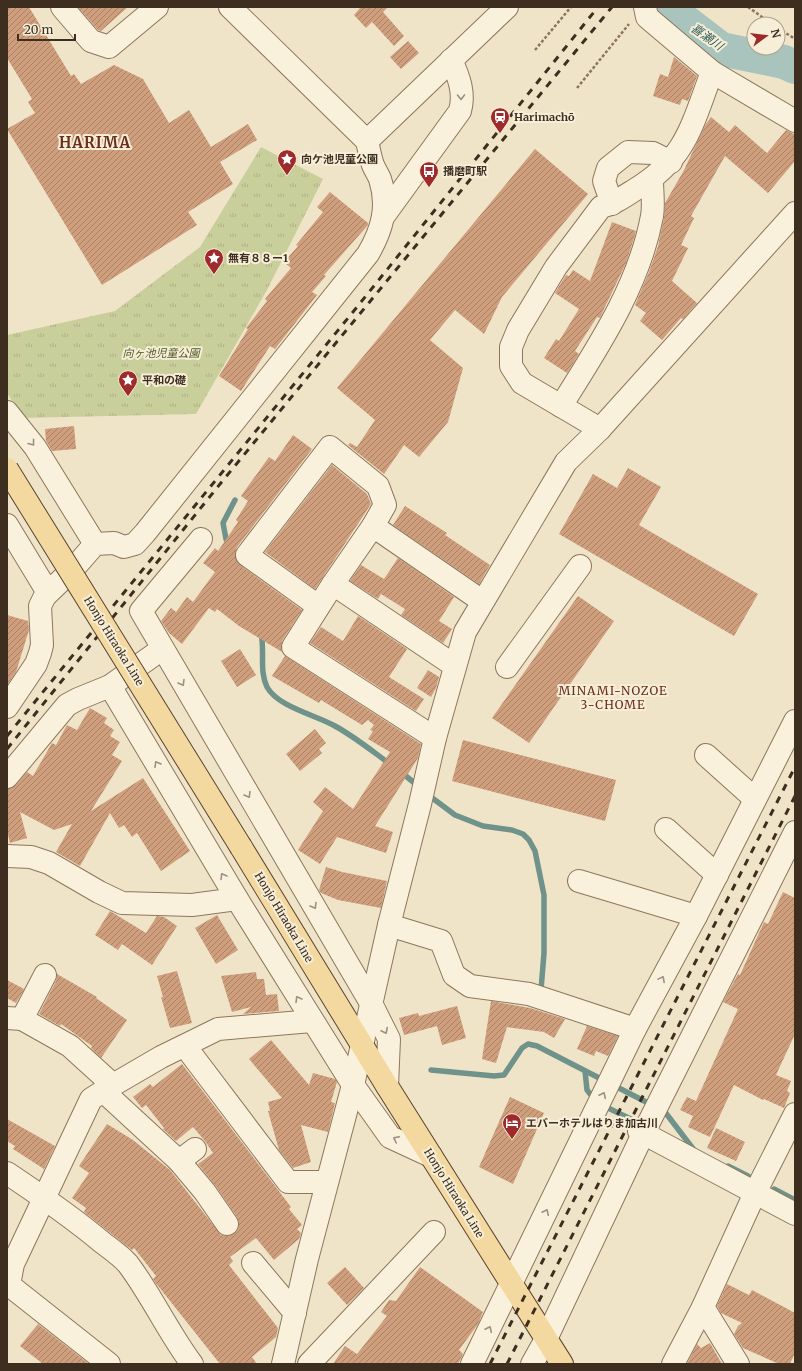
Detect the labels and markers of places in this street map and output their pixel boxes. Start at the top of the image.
station icon: Harimachō [489,106,511,134]
place label: Harimachō [514,110,575,124]
place icon: 向ケ池児童公園 [276,148,298,176]
place label: 向ケ池児童公園 [301,152,378,166]
bus stop icon: 播磨町駅 [418,160,440,188]
place label: 播磨町駅 [443,164,487,178]
place icon: 無有８８ー1 [203,247,225,275]
place label: 無有８８ー1 [228,251,288,265]
place icon: 平和の礎 [117,369,139,397]
place label: 平和の礎 [142,373,186,387]
hotel icon: エバーホテルはりま加古川 [501,1112,523,1140]
place label: エバーホテルはりま加古川 [526,1116,658,1130]

